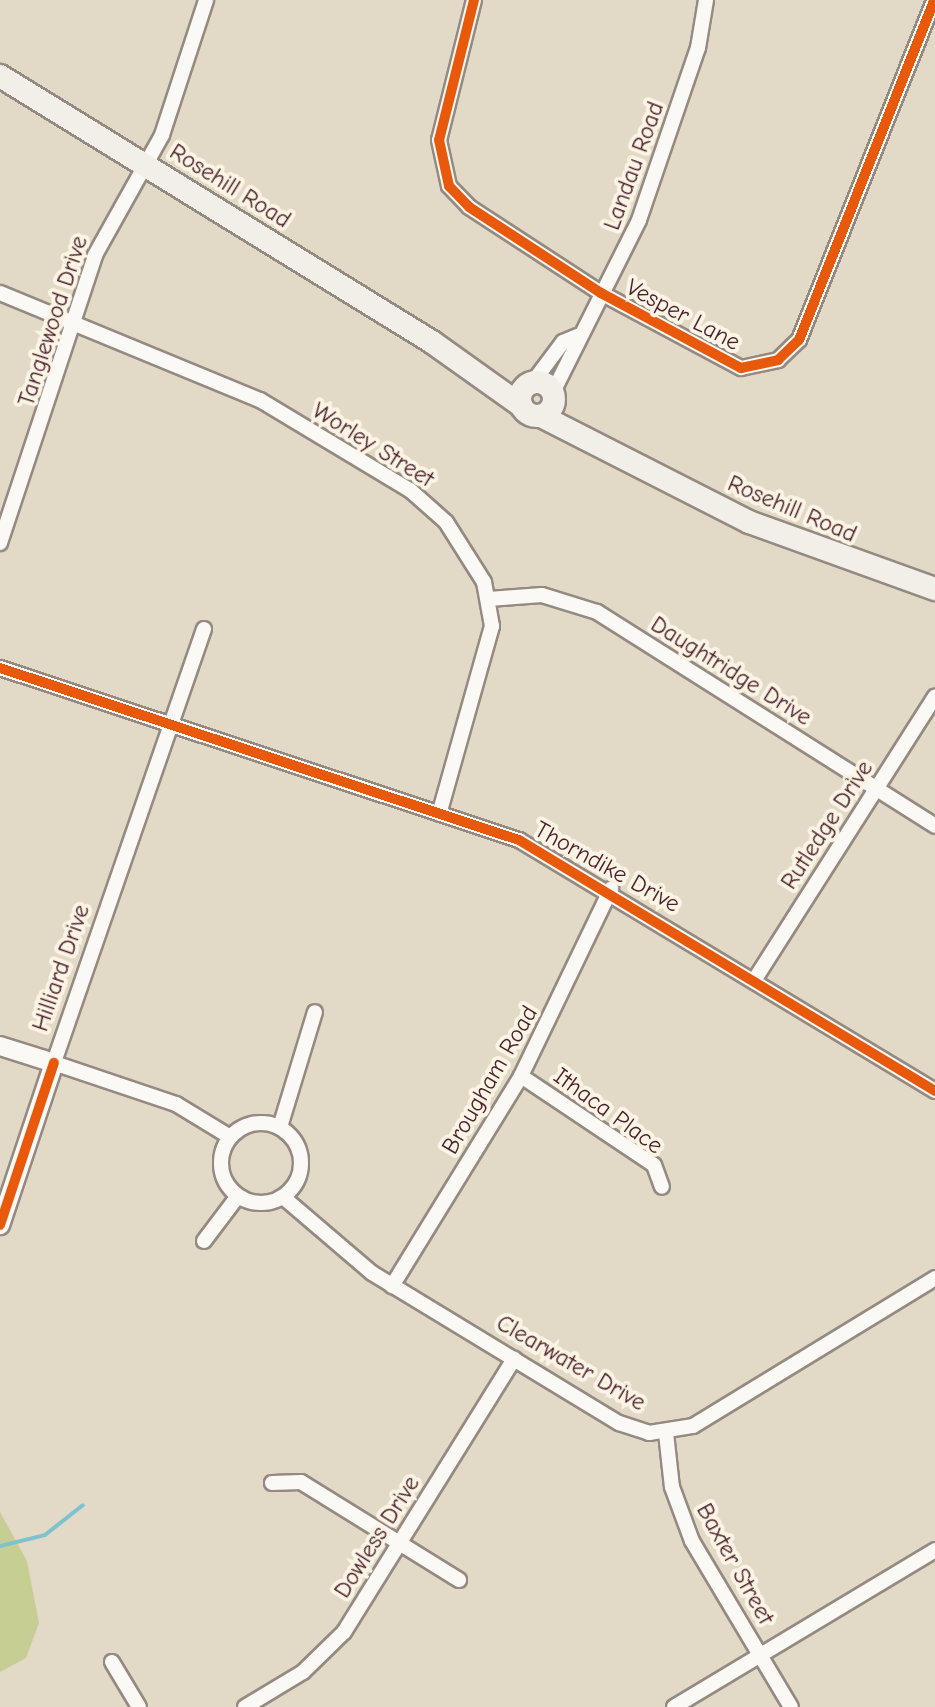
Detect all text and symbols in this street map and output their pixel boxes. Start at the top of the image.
street label: Landau Road [597,98,671,234]
street label: Rosehill Road [164,137,296,235]
street label: Tanglewood Drive [12,232,94,410]
street label: Vesper Lane [621,273,745,357]
street label: Worley Street [307,396,439,494]
street label: Rosehill Road [723,469,861,549]
street label: Daughtridge Drive [645,610,817,732]
street label: Rutledge Drive [775,755,879,895]
street label: Thorndike Drive [529,815,685,919]
street label: Hilliard Drive [26,901,96,1035]
street label: Brougham Road [436,1001,544,1159]
street label: Ithaca Place [548,1062,668,1160]
street label: Clearwater Drive [491,1309,651,1417]
street label: Dowless Drive [328,1470,426,1604]
street label: Baxter Street [690,1498,780,1630]

